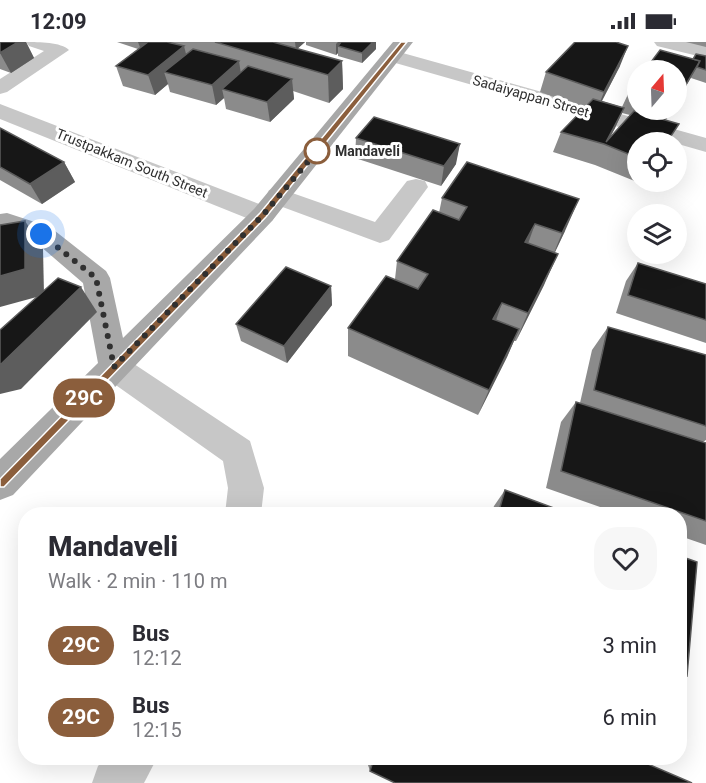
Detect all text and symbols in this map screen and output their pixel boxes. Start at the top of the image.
text: 12:09 [30,9,87,34]
north arrow [627,60,687,120]
map controls [627,60,687,264]
street label: Sadaiyappan Street [471,72,591,120]
street label: Trustpakkam South Street [54,125,210,201]
button: locate [627,132,687,192]
marker: Mandaveli [304,138,330,164]
place label: Mandaveli [335,143,400,159]
button: layers [627,204,687,264]
your location [26,219,56,249]
line badge: 29C [50,378,118,418]
text: 29C [65,386,103,410]
button: heart [594,527,657,590]
text: Mandaveli [48,530,178,563]
text: Walk · 2 min · 110 m [48,569,227,593]
text: Bus [132,621,170,646]
text: 29C [62,633,100,657]
text: 3 min [602,633,657,658]
text: 12:12 [132,646,182,670]
text: Bus [132,693,170,718]
text: 29C [62,705,100,729]
text: 6 min [602,705,657,730]
text: 12:15 [132,718,182,742]

